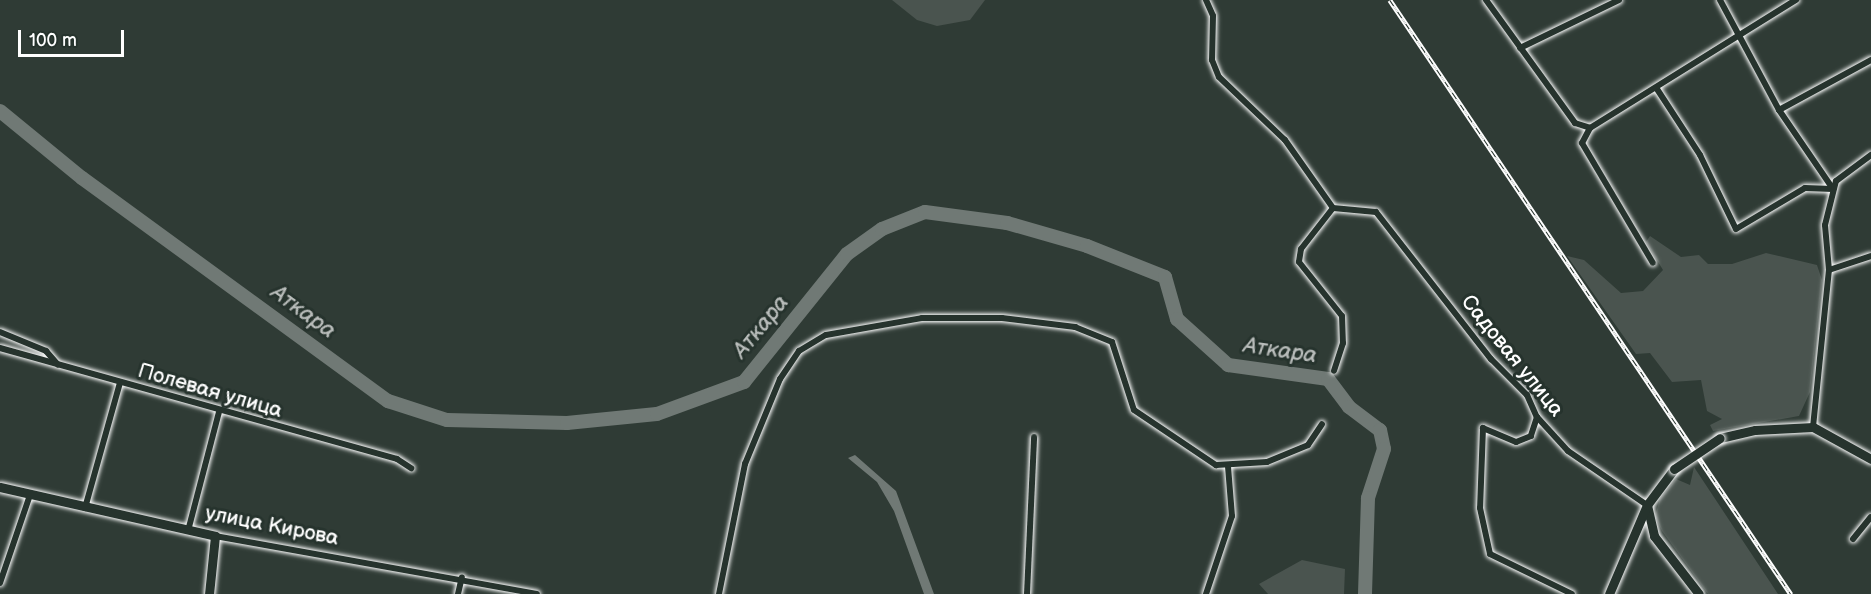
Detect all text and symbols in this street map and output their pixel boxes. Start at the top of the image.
scale bar [21,18,128,56]
text: 100 m [29,30,77,51]
water label: Аткара [265,280,341,344]
water label: Аткара [728,290,794,364]
street label: Садовая улица [1455,290,1569,422]
water label: Аткара [1242,333,1318,369]
street label: Полевая улица [135,358,285,424]
street label: улица Кирова [203,501,341,551]

